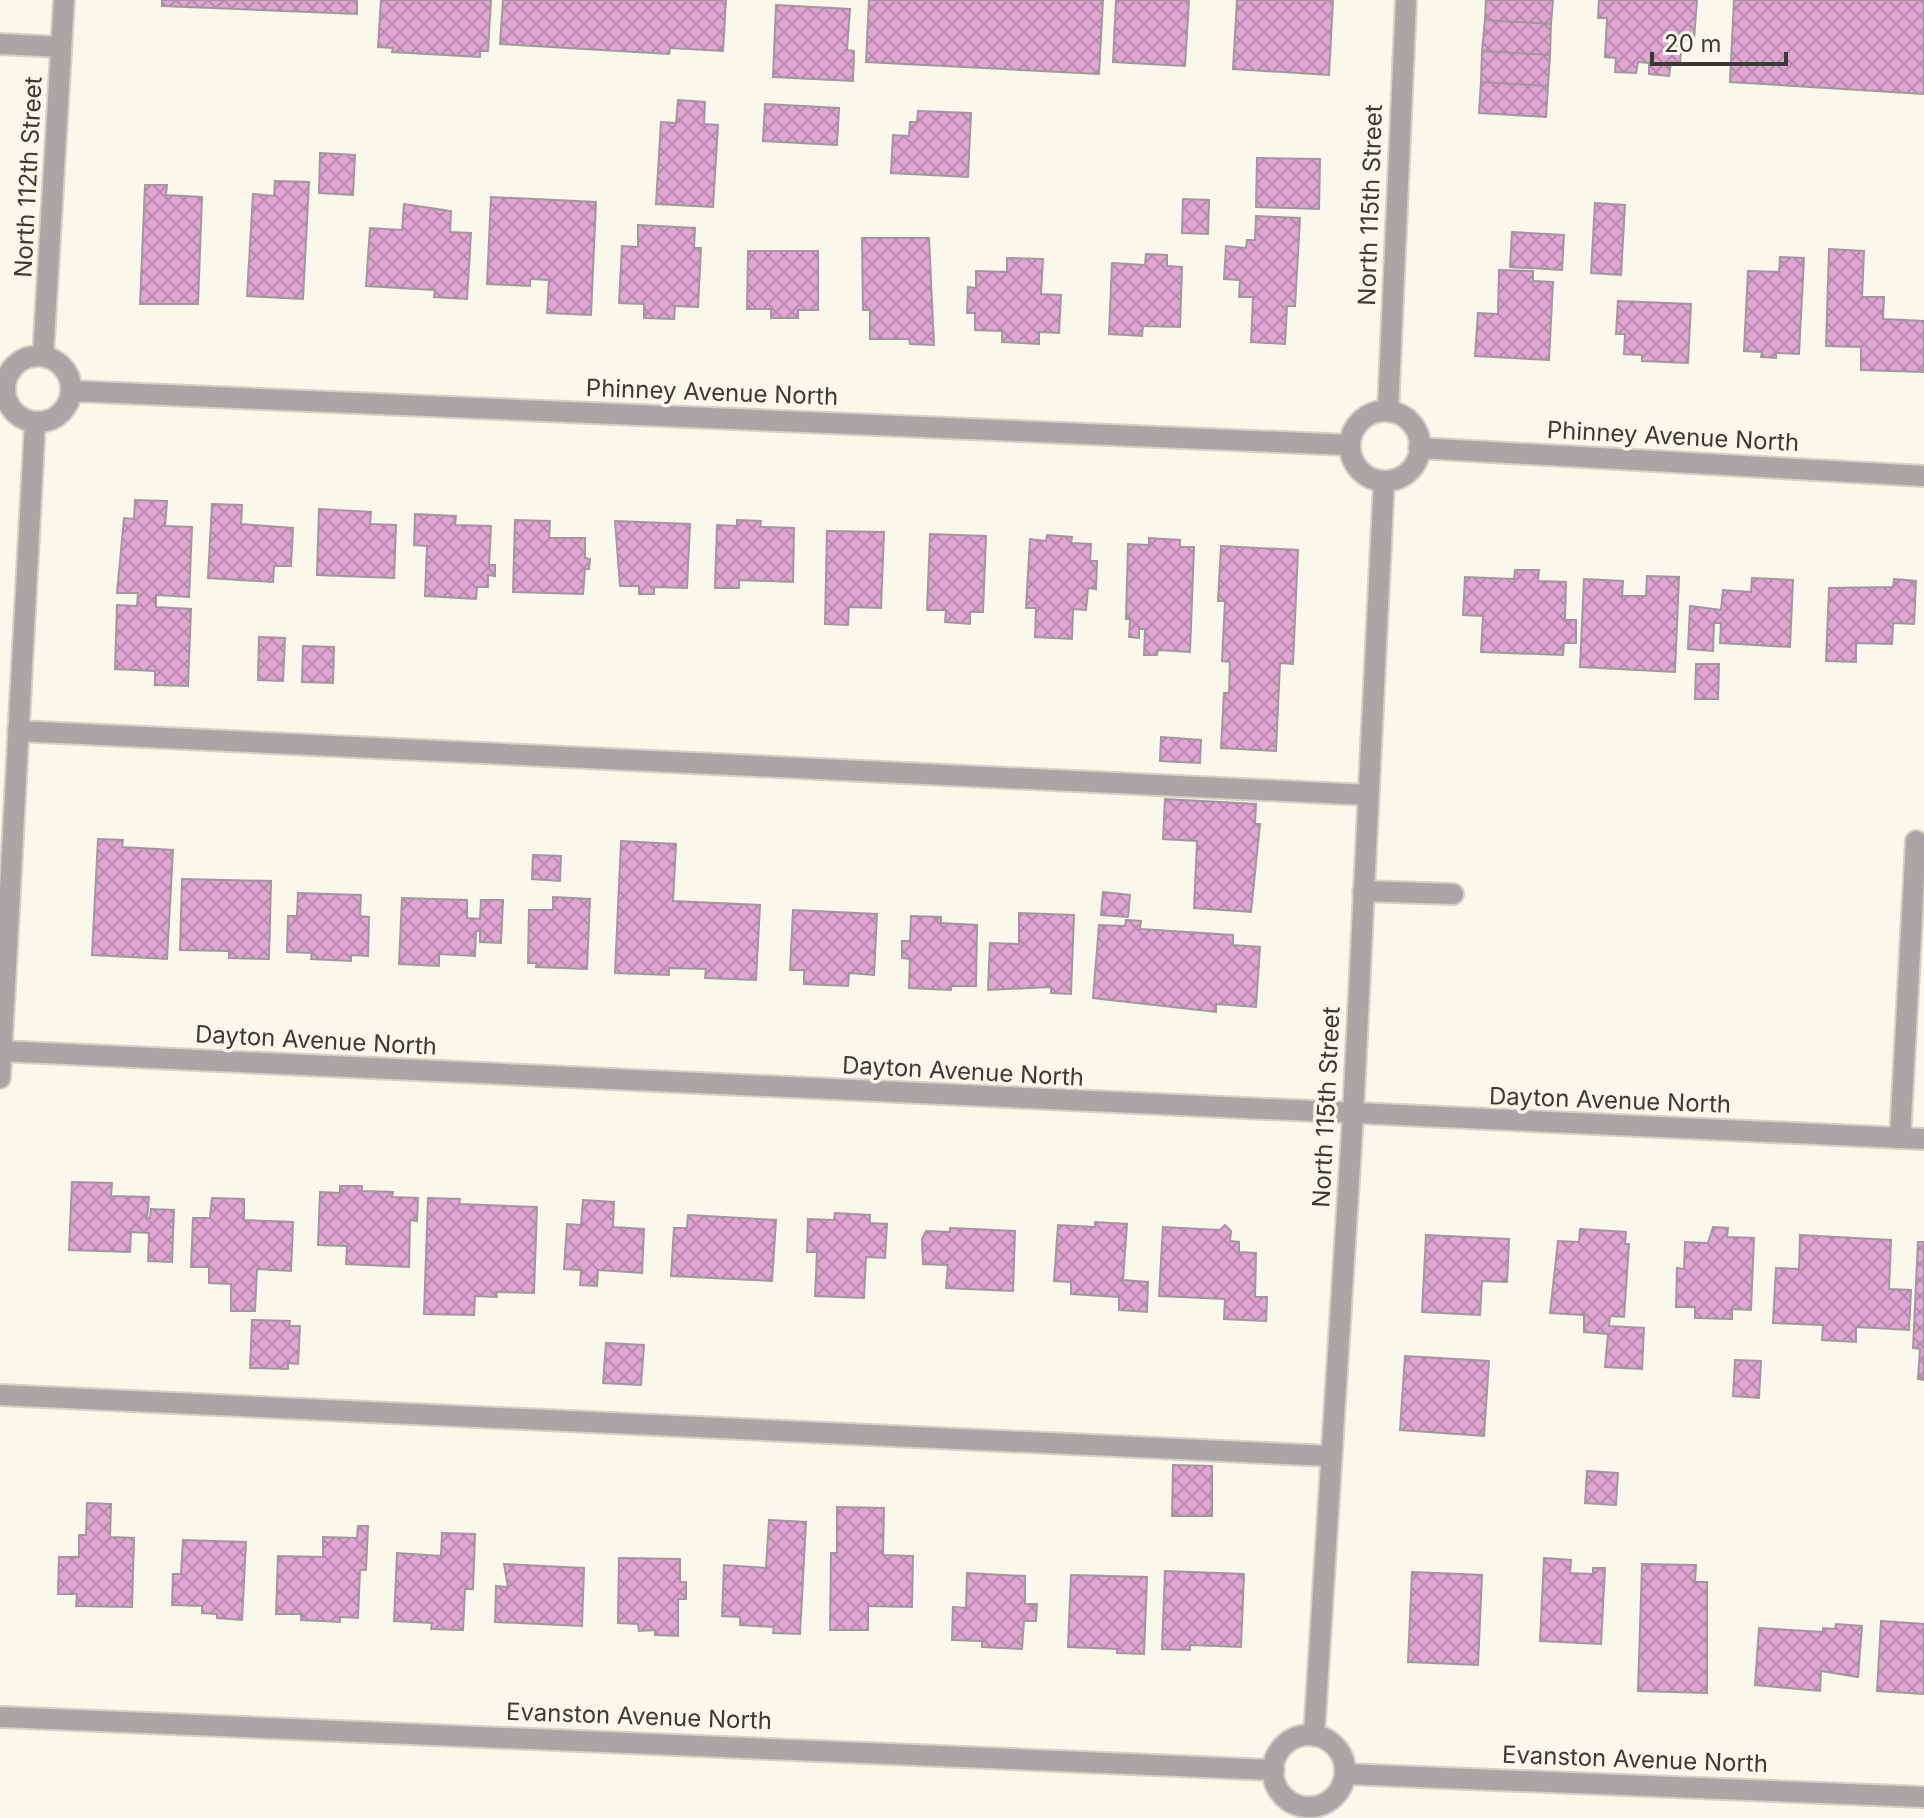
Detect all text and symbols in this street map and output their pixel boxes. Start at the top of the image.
scale bar [1652,16,1786,66]
text: 20 m [1664,29,1722,58]
street label: North 112th Street [8,76,48,278]
street label: North 115th Street [1352,104,1388,306]
street label: Phinney Avenue North [585,373,839,411]
street label: Phinney Avenue North [1546,415,1800,457]
street label: North 115th Street [1306,1006,1346,1208]
street label: Dayton Avenue North [194,1019,438,1061]
street label: Dayton Avenue North [841,1050,1085,1092]
street label: Dayton Avenue North [1488,1081,1732,1119]
street label: Evanston Avenue North [506,1697,772,1735]
street label: Evanston Avenue North [1502,1740,1768,1778]

